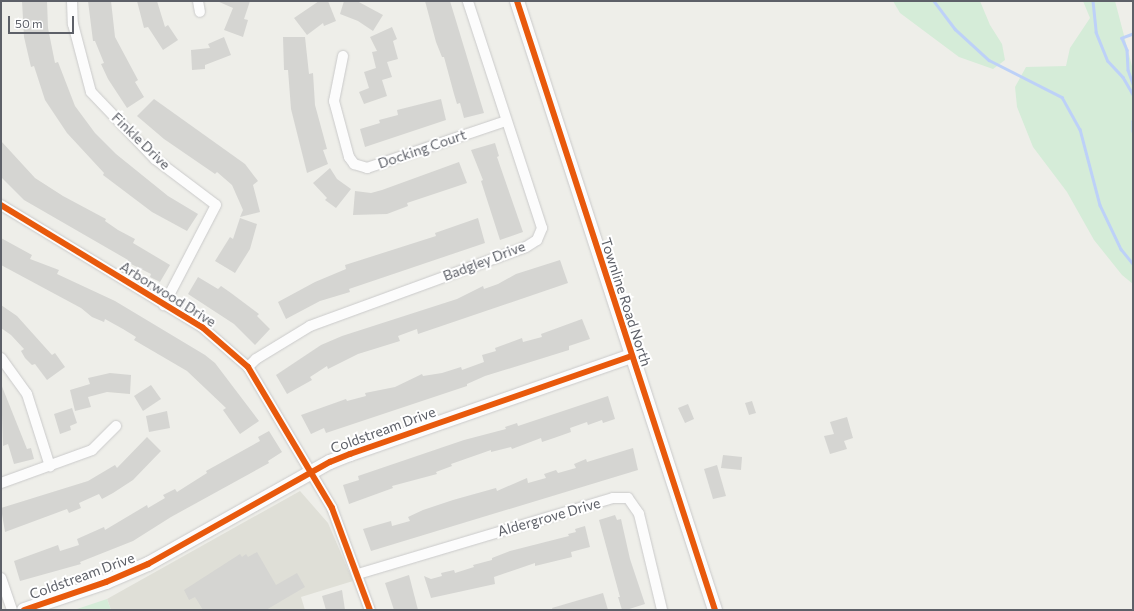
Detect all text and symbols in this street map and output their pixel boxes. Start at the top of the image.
scale bar [10,8,76,34]
text: 50 m [15,16,43,30]
street label: Finkle Drive [108,109,174,173]
street label: Docking Court [376,126,468,172]
street label: Townline Road North [597,236,655,368]
street label: Badgley Drive [441,238,527,284]
street label: Arborwood Drive [117,258,219,330]
street label: Coldstream Drive [328,403,438,457]
street label: Aldergrove Drive [496,494,602,540]
street label: Coldstream Drive [27,549,137,603]

